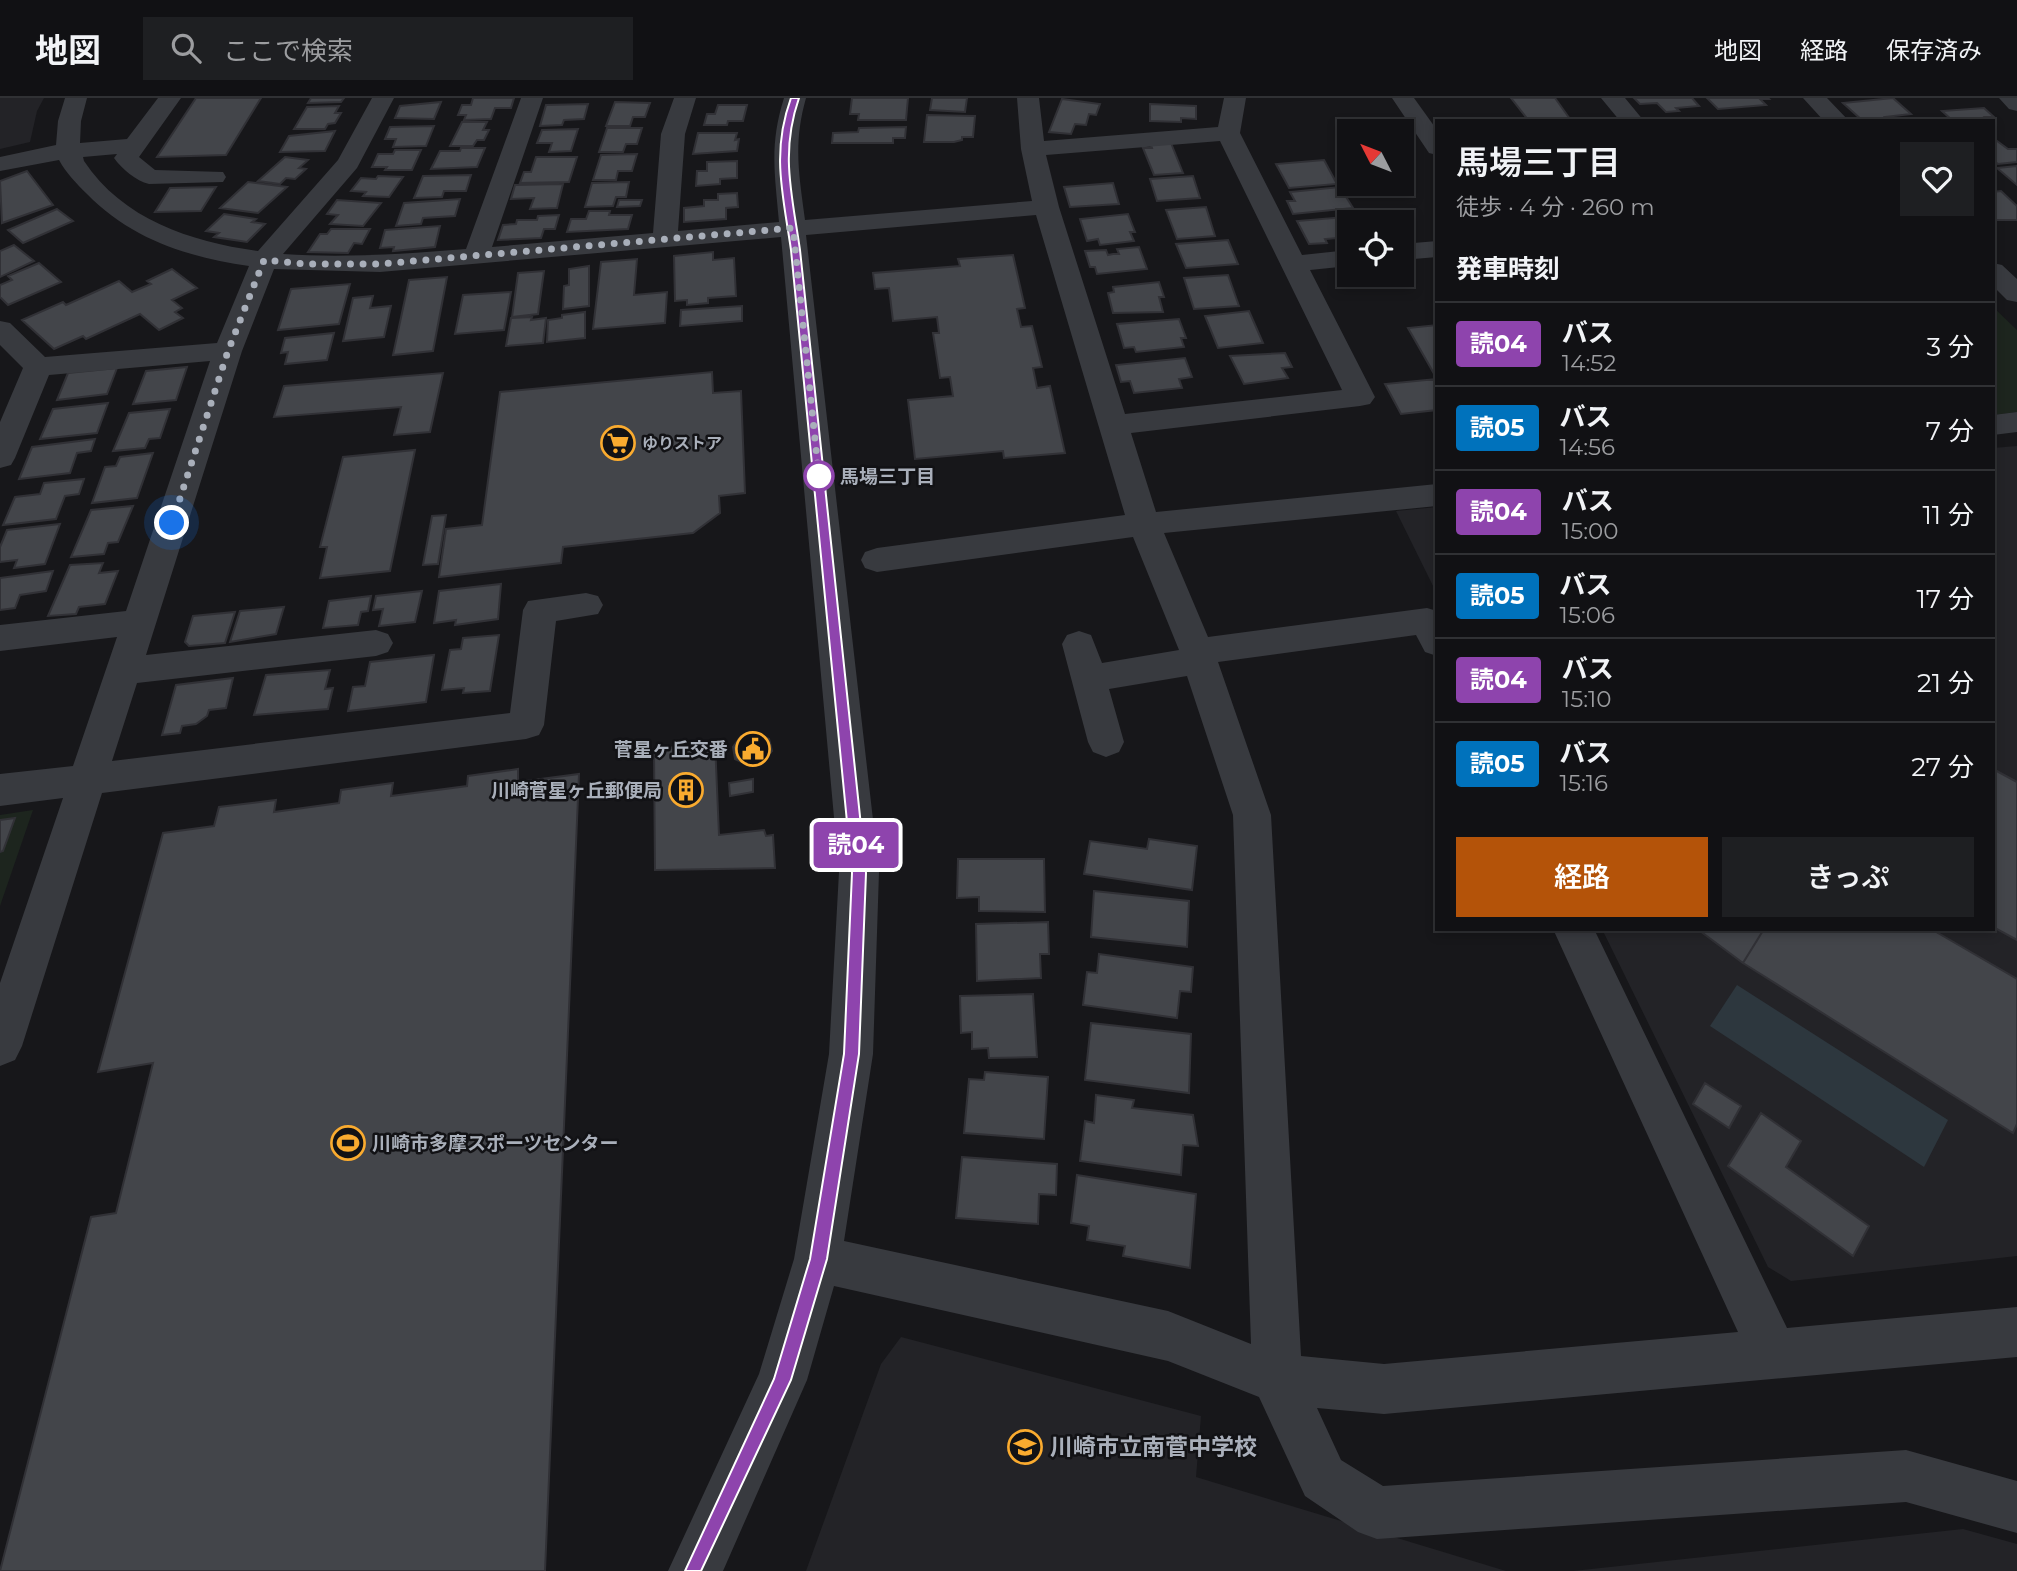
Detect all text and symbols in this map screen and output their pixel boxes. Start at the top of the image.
search box [143,17,633,80]
icon: search [167,29,205,67]
text: 地図 [35,30,101,70]
text: ここで検索 [223,35,353,67]
text: 地図 [1714,36,1762,65]
text: 経路 [1800,36,1848,65]
text: 保存済み [1886,36,1982,65]
north arrow [1337,119,1414,196]
map controls [1337,119,1414,287]
text: 馬場三丁目 [1456,142,1621,182]
button: heart [1900,142,1974,216]
text: 徒歩 · 4 分 · 260 m [1456,193,1655,221]
button: locate [1337,210,1414,287]
text: 発車時刻 [1456,253,1560,285]
text: バス [1562,317,1614,349]
text: 読04 [1470,329,1527,358]
text: 3 分 [1927,331,1974,363]
text: 14:52 [1562,349,1616,377]
text: バス [1560,401,1612,433]
text: 読05 [1470,413,1525,442]
text: 7 分 [1926,415,1974,447]
supermarket icon: ゆりストア [599,424,637,462]
text: 14:56 [1560,433,1615,461]
place label: ゆりストア [642,434,722,453]
marker: 馬場三丁目 [804,461,834,491]
place label: 馬場三丁目 [840,465,935,488]
text: バス [1562,485,1614,517]
text: 読04 [1470,497,1527,526]
text: 11 分 [1922,499,1974,531]
your location [154,505,189,540]
text: 15:00 [1562,517,1619,545]
text: バス [1560,569,1612,601]
text: 読05 [1470,581,1525,610]
text: 17 分 [1916,583,1974,615]
text: 15:06 [1560,601,1615,629]
text: バス [1562,653,1614,685]
text: 読04 [1470,665,1527,694]
text: 21 分 [1917,667,1974,699]
text: 15:10 [1562,685,1612,713]
public building icon: 菅星ヶ丘交番 [734,730,772,768]
text: バス [1560,737,1612,769]
place label: 菅星ヶ丘交番 [614,738,728,761]
text: 読05 [1470,749,1525,778]
text: 27 分 [1911,751,1974,783]
text: 15:16 [1560,769,1608,797]
building icon: 川崎菅星ヶ丘郵便局 [667,771,705,809]
place label: 川崎菅星ヶ丘郵便局 [491,779,662,802]
line badge: 読04 [816,822,896,868]
text: 読04 [828,830,884,859]
button: 経路 [1456,837,1708,917]
button: きっぷ [1722,837,1974,917]
sports icon: 川崎市多摩スポーツセンター [329,1124,367,1162]
place label: 川崎市多摩スポーツセンター [372,1132,619,1155]
school or university icon: 川崎市立南菅中学校 [1006,1428,1044,1466]
place label: 川崎市立南菅中学校 [1050,1433,1257,1461]

